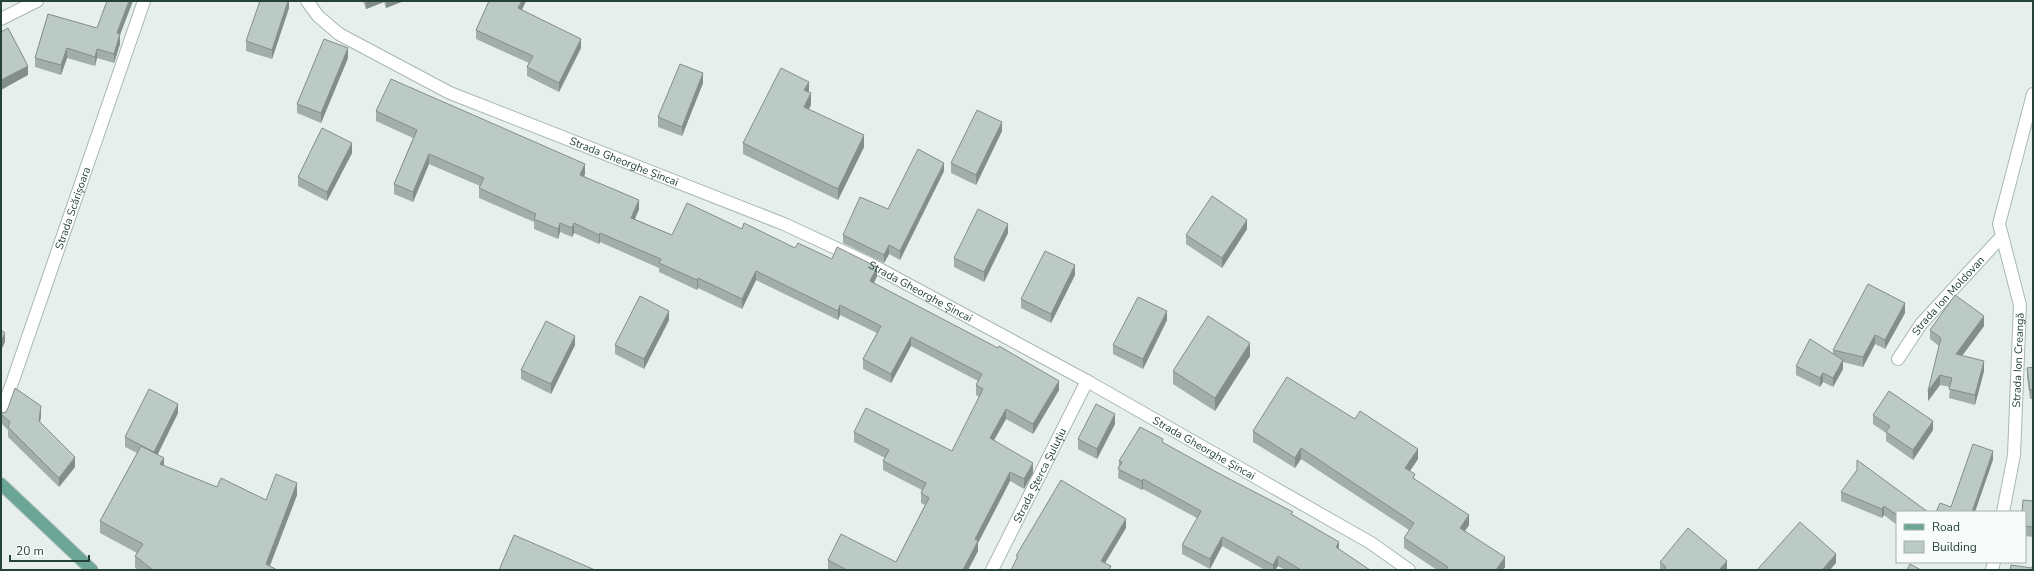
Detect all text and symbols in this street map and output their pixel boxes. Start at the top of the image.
street label: Strada Gheorghe Șincai [567,133,681,189]
street label: Strada Scărișoara [51,164,94,251]
street label: Strada Ion Moldovan [1908,252,1988,338]
street label: Strada Gheorghe Șincai [866,257,975,325]
street label: Strada Ion Creangă [2008,312,2027,408]
street label: Strada Gheorghe Șincai [1150,413,1258,483]
street label: Strada Șterca Șuluțiu [1009,425,1070,525]
legend [1896,511,2026,563]
text: Road [1932,519,1960,535]
scale bar [10,537,89,563]
text: Building [1932,539,1977,555]
text: 20 m [16,543,44,559]

